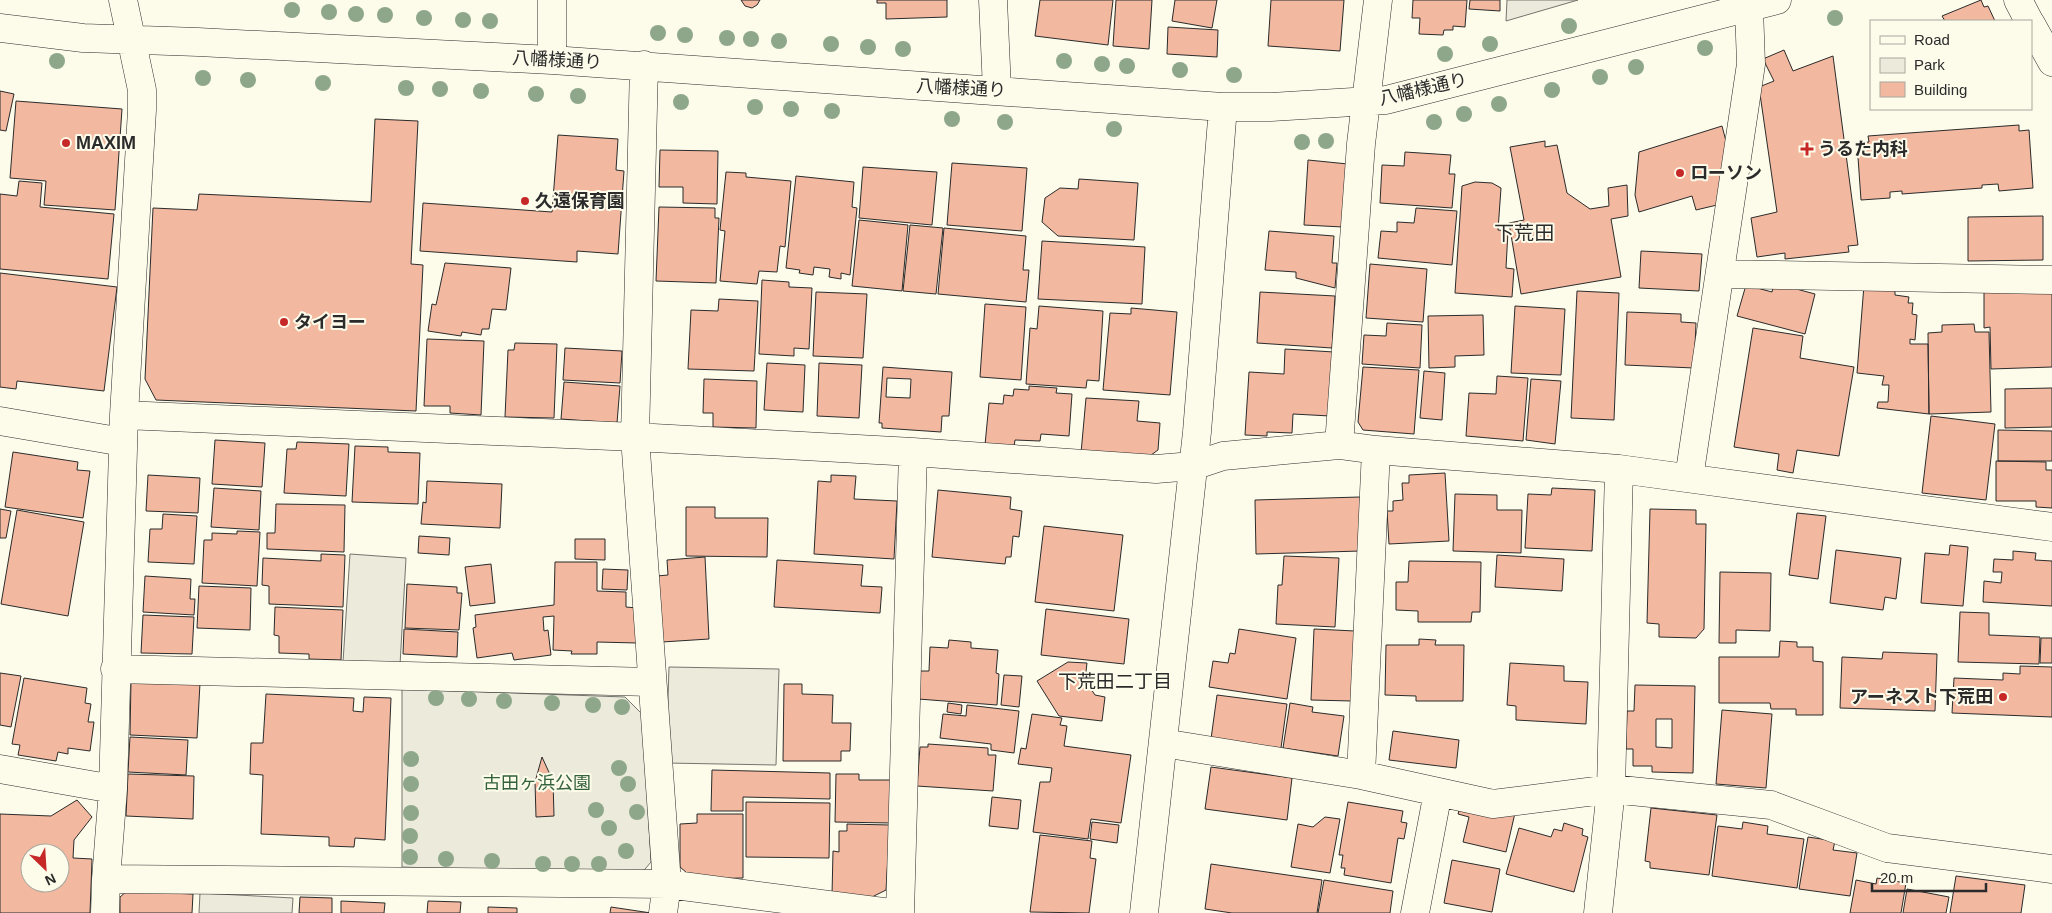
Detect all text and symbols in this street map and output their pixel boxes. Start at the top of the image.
legend [1870,20,2032,110]
text: Road [1914,31,1950,48]
street label: 八幡様通り [512,48,602,72]
text: Park [1914,56,1945,73]
street label: 八幡様通り [1377,69,1469,109]
street label: 八幡様通り [916,76,1006,100]
text: Building [1914,81,1967,98]
place label: MAXIM [76,133,136,153]
marker: MAXIM [60,137,72,149]
place label: うるた内科 [1818,139,1908,159]
marker: うるた内科 [1800,142,1814,156]
place label: ローソン [1690,163,1762,183]
marker: ローソン [1674,167,1686,179]
place label: 久遠保育園 [535,191,625,211]
marker: 久遠保育園 [519,195,531,207]
district label: 下荒田 [1494,222,1554,244]
place label: タイヨー [294,312,366,332]
marker: タイヨー [278,316,290,328]
district label: 下荒田二丁目 [1058,671,1172,692]
place label: アーネスト下荒田 [1850,687,1993,707]
marker: アーネスト下荒田 [1997,691,2009,703]
park label: 古田ヶ浜公園 [483,773,591,793]
north arrow [20,843,70,893]
scale bar [1872,860,1986,892]
text: 20 m [1880,869,1913,886]
text: N [43,870,58,889]

